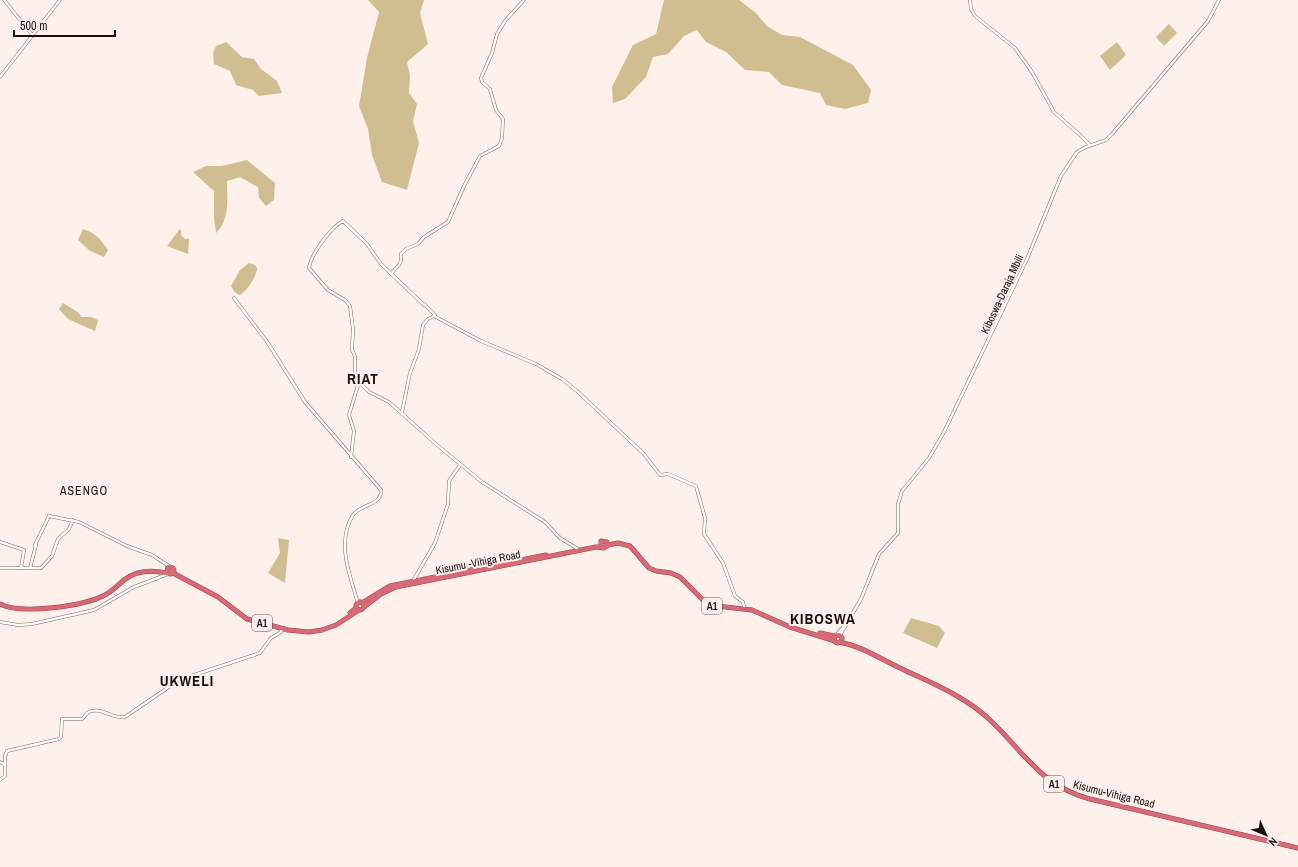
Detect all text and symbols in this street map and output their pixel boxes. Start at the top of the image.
scale bar [14,12,115,38]
text: 500 m [20,18,47,34]
street label: Kiboswa-Daraja Mbili [977,252,1027,336]
district label: RIAT [347,368,379,389]
district label: ASENGO [59,483,108,499]
street label: Kisumu -Vihiga Road [434,547,522,577]
road number: A1 [702,598,722,614]
district label: KIBOSWA [790,608,856,629]
road number: A1 [252,615,272,631]
district label: UKWELI [160,670,214,691]
road number: A1 [1044,776,1064,792]
street label: Kisumu-Vihiga Road [1072,777,1156,811]
north arrow [1246,815,1286,855]
text: N [1266,835,1280,849]

